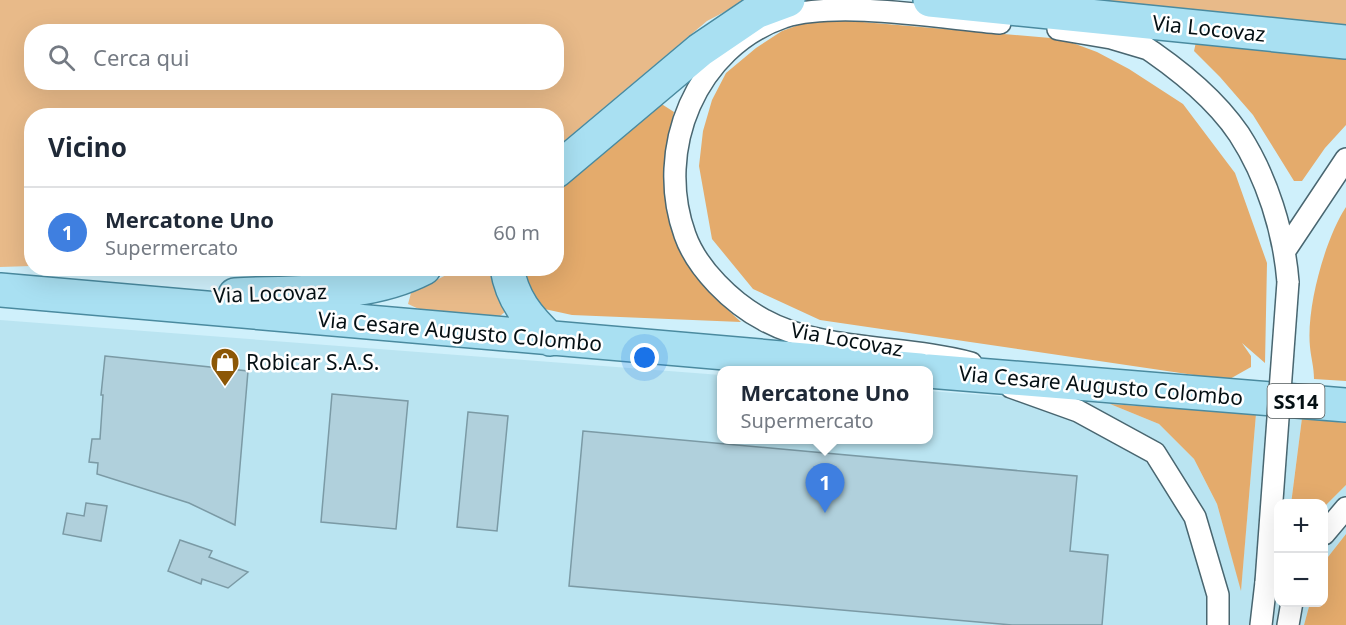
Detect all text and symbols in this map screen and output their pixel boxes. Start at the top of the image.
street label: Via Locovaz [1151,8,1267,48]
search box [24,24,564,90]
icon: search [45,41,78,74]
text: Cerca qui [93,42,189,72]
text: Vicino [48,129,127,165]
text: Mercatone Uno [105,204,274,234]
text: 1 [62,219,73,246]
text: 60 m [493,219,540,246]
text: Supermercato [105,234,238,261]
street label: Via Locovaz [213,277,327,309]
street label: Via Cesare Augusto Colombo [317,305,603,357]
street label: Via Locovaz [789,315,906,363]
your location [630,343,659,372]
shop icon: Robicar S.A.S. [209,346,241,388]
place label: Robicar S.A.S. [246,348,379,376]
street label: Via Cesare Augusto Colombo [958,359,1244,411]
popup [717,366,933,444]
text: Mercatone Uno [741,377,909,407]
road number: SS14 [1268,384,1324,418]
text: Supermercato [741,407,874,434]
pin: 1 [806,464,844,513]
map controls [1274,499,1328,607]
button: + [1274,499,1328,553]
button: − [1274,553,1328,607]

